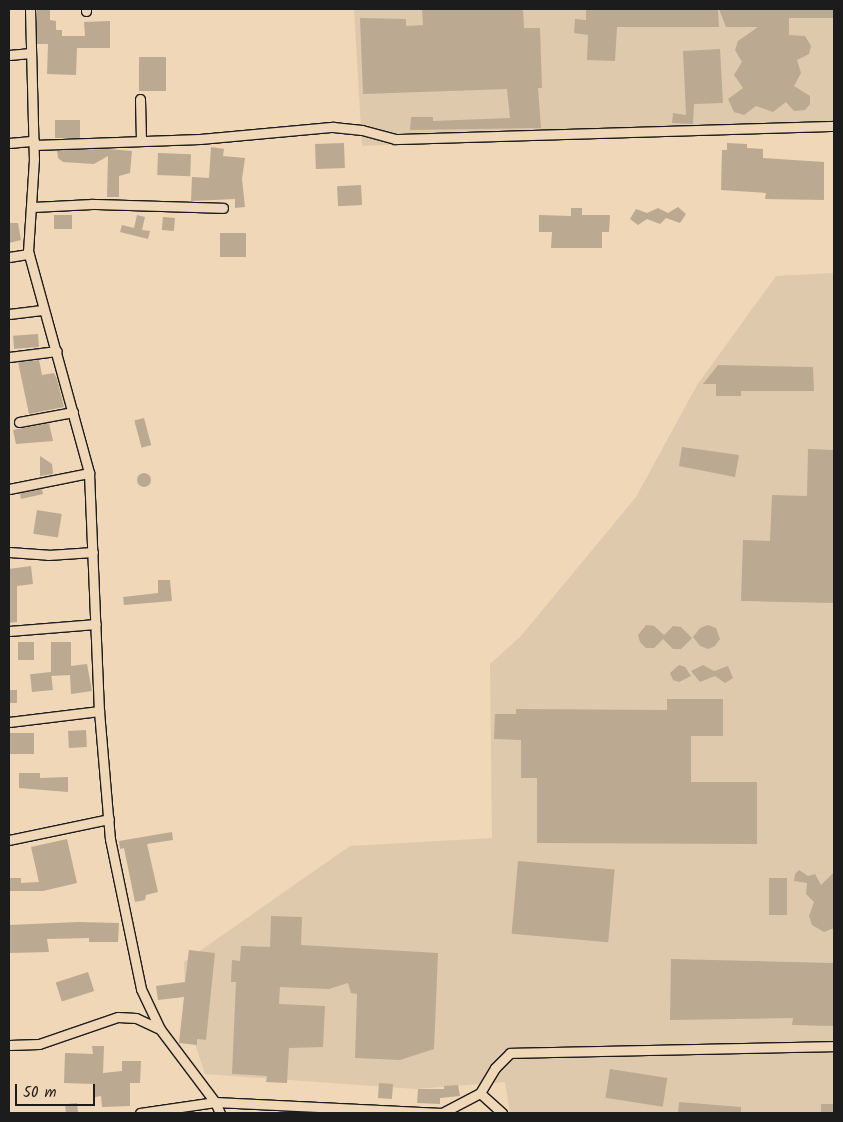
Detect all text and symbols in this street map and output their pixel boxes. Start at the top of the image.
scale bar [18,1074,98,1106]
text: 50 m [23,1081,57,1105]

